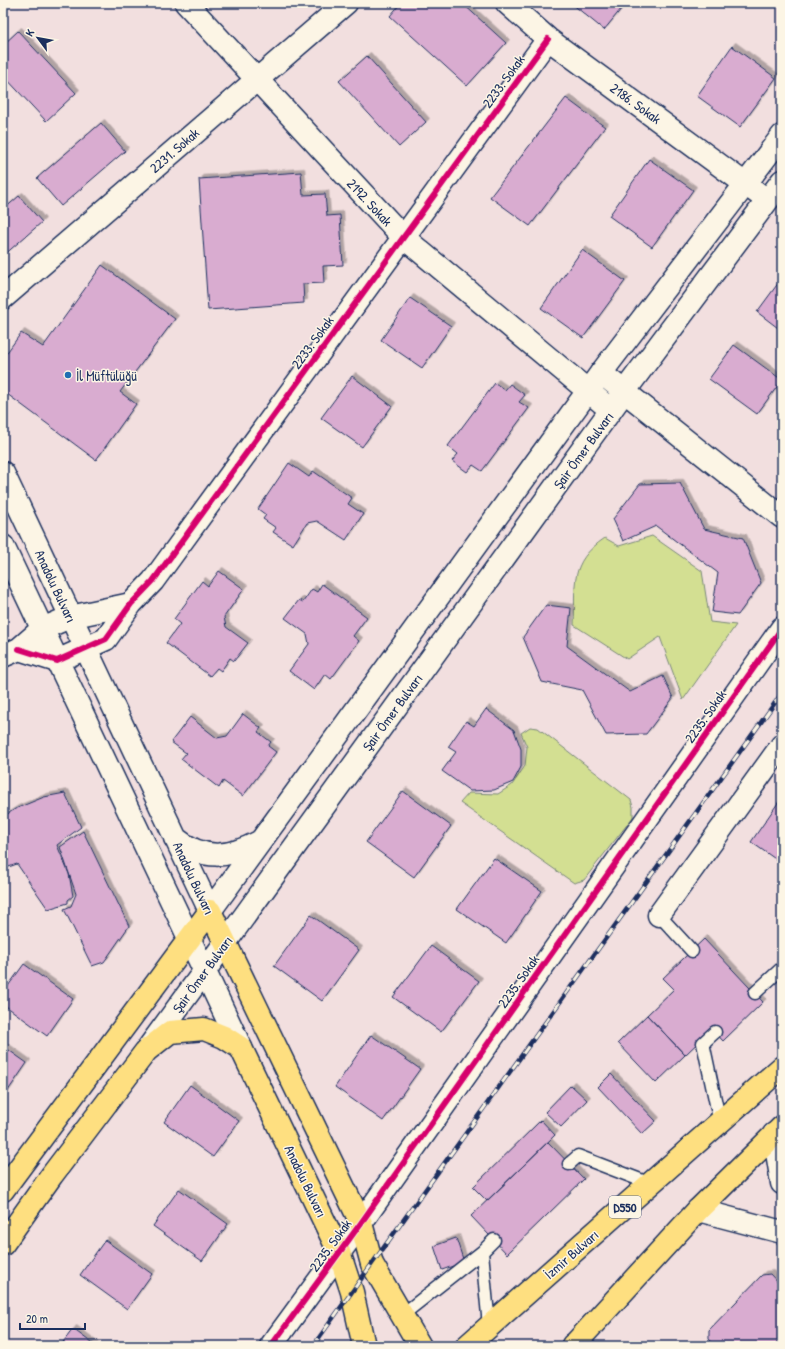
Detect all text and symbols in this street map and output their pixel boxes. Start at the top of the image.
north arrow [18,18,58,58]
text: K [22,26,37,39]
street label: 2233. Sokak [477,51,529,111]
street label: 2186. Sokak [607,78,665,128]
street label: 2231. Sokak [145,123,203,177]
street label: 2192. Sokak [343,174,397,230]
street label: 2233. Sokak [286,312,338,372]
place label: İl Müftülüğü [76,366,137,386]
marker: İl Müftülüğü [63,370,73,380]
street label: Şair Ömer Bulvarı [549,408,617,492]
street label: Anadolu Bulvarı [31,546,81,626]
street label: Şair Ömer Bulvarı [358,670,426,754]
street label: 2235. Sokak [680,686,730,746]
street label: Anadolu Bulvarı [169,838,219,918]
street label: Şair Ömer Bulvarı [168,932,236,1016]
street label: 2235. Sokak [493,951,543,1011]
street label: Anadolu Bulvarı [280,1142,332,1220]
road number: D550 [609,1196,641,1218]
street label: 2235. Sokak [304,1215,356,1275]
street label: İzmir Bulvarı [540,1225,602,1283]
scale bar [20,1305,85,1331]
text: 20 m [26,1310,48,1327]

